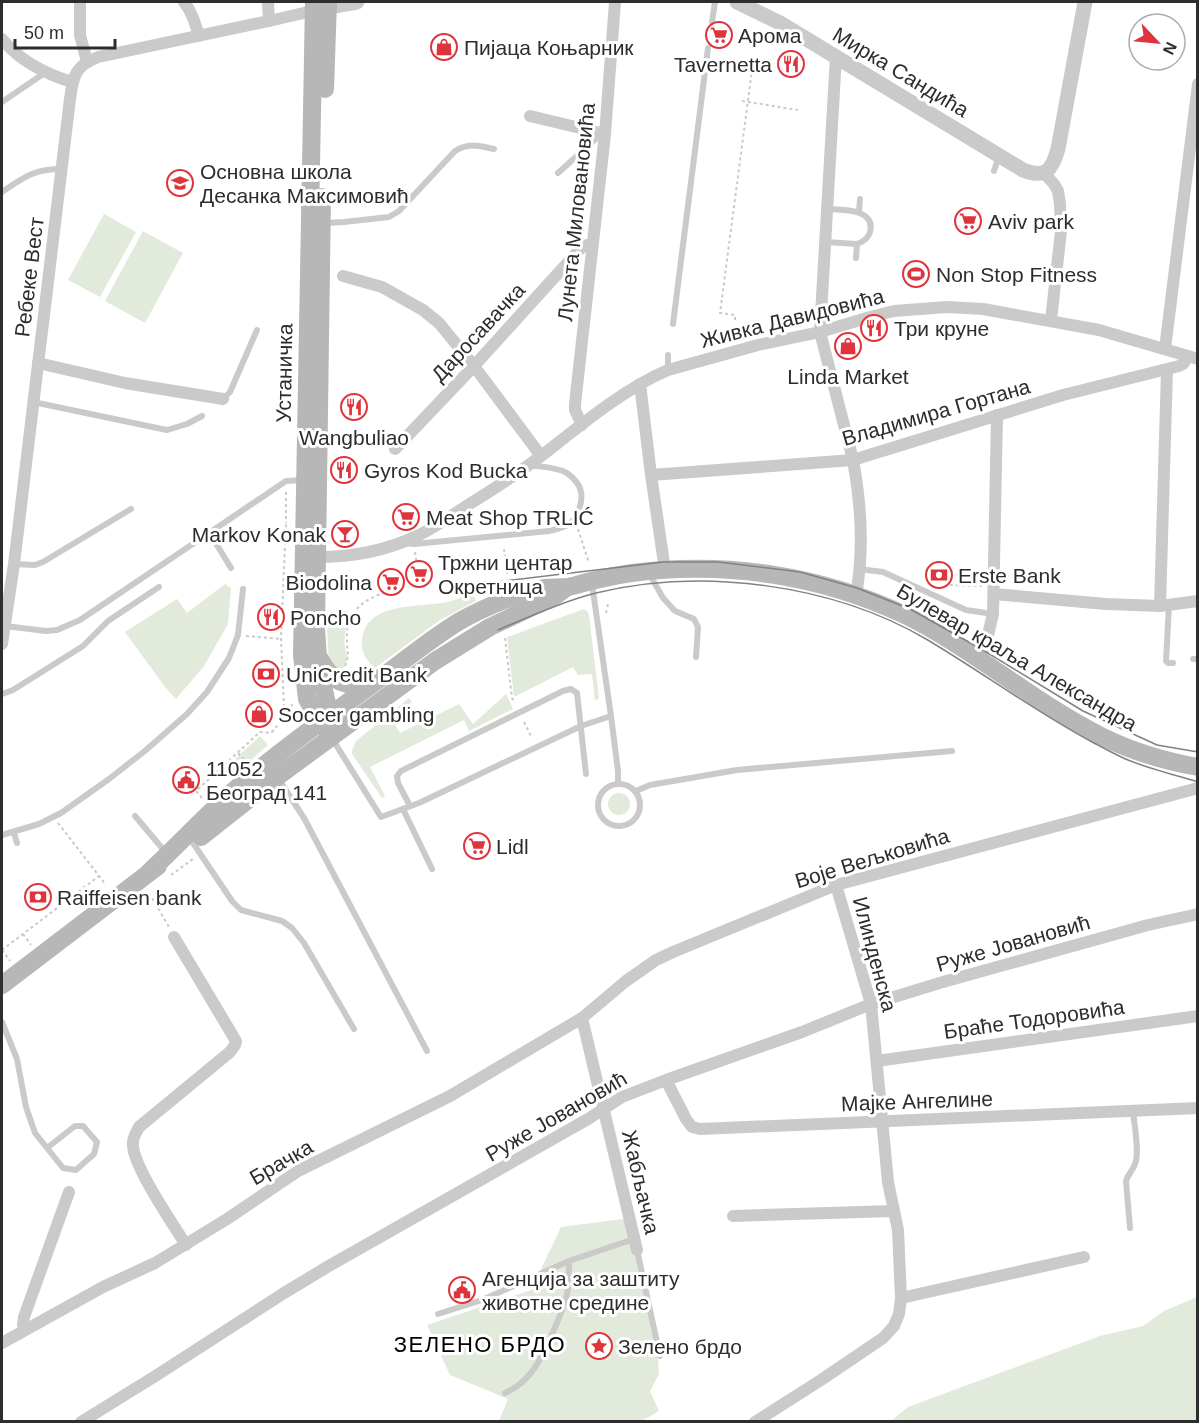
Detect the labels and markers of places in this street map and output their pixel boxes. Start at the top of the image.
supermarket icon: Арома [704,20,734,50]
place label: Арома [738,24,802,47]
shop icon: Пијаца Коњарник [429,32,459,62]
place label: Пијаца Коњарник [464,36,634,59]
restaurant icon: Tavernetta [776,49,806,79]
place label: Tavernetta [674,53,772,76]
place label: Основна школа Десанка Максимовић [200,160,409,207]
school or university icon: Основна школа Десанка Максимовић [165,168,195,198]
supermarket icon: Aviv park [953,206,983,236]
place label: Aviv park [988,210,1074,233]
sports icon: Non Stop Fitness [901,259,931,289]
place label: Non Stop Fitness [936,263,1097,286]
restaurant icon: Три круне [859,313,889,343]
place label: Три круне [894,317,989,340]
shop icon: Linda Market [833,331,863,361]
place label: Linda Market [787,365,909,388]
restaurant icon: Wangbuliao [339,392,369,422]
place label: Wangbuliao [299,426,409,449]
restaurant icon: Gyros Kod Bucka [329,455,359,485]
place label: Gyros Kod Bucka [364,459,528,482]
supermarket icon: Meat Shop TRLIĆ [391,502,421,532]
place label: Meat Shop TRLIĆ [426,506,594,529]
bar icon: Markov Konak [330,519,360,549]
place label: Markov Konak [192,523,326,546]
place label: Тржни центар Окретница [438,551,572,598]
supermarket icon: Тржни центар Окретница [404,559,434,589]
bank icon: Erste Bank [924,560,954,590]
place label: Erste Bank [958,564,1061,587]
supermarket icon: Biodolina [376,567,406,597]
place label: Biodolina [286,571,372,594]
restaurant icon: Poncho [256,602,286,632]
place label: Poncho [290,606,361,629]
bank icon: UniCredit Bank [251,659,281,689]
place label: UniCredit Bank [286,663,428,686]
shop icon: Soccer gambling [244,699,274,729]
place label: Soccer gambling [278,703,434,726]
place label: 11052 Београд 141 [206,757,327,804]
public building icon: 11052 Београд 141 [171,765,201,795]
supermarket icon: Lidl [462,831,492,861]
place label: Lidl [496,835,529,858]
bank icon: Raiffeisen bank [23,882,53,912]
place label: Raiffeisen bank [57,886,202,909]
place label: Агенција за заштиту животне средине [482,1267,680,1314]
public building icon: Агенција за заштиту животне средине [447,1275,477,1305]
place icon: Зелено брдо [584,1331,614,1361]
place label: Зелено брдо [618,1335,742,1358]

